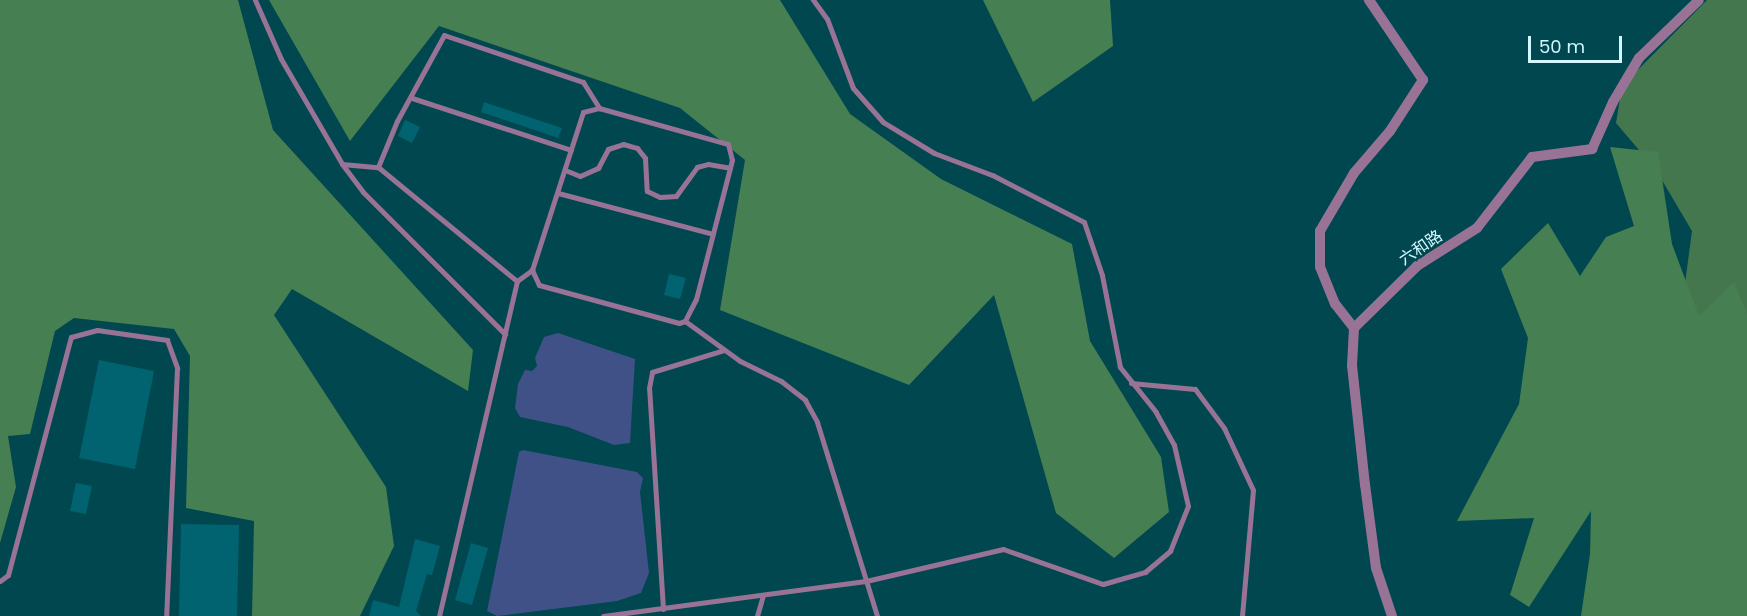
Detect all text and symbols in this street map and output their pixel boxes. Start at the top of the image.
scale bar [1531,24,1626,62]
text: 50 m [1539,34,1585,59]
street label: 六和路 [1396,227,1446,269]

